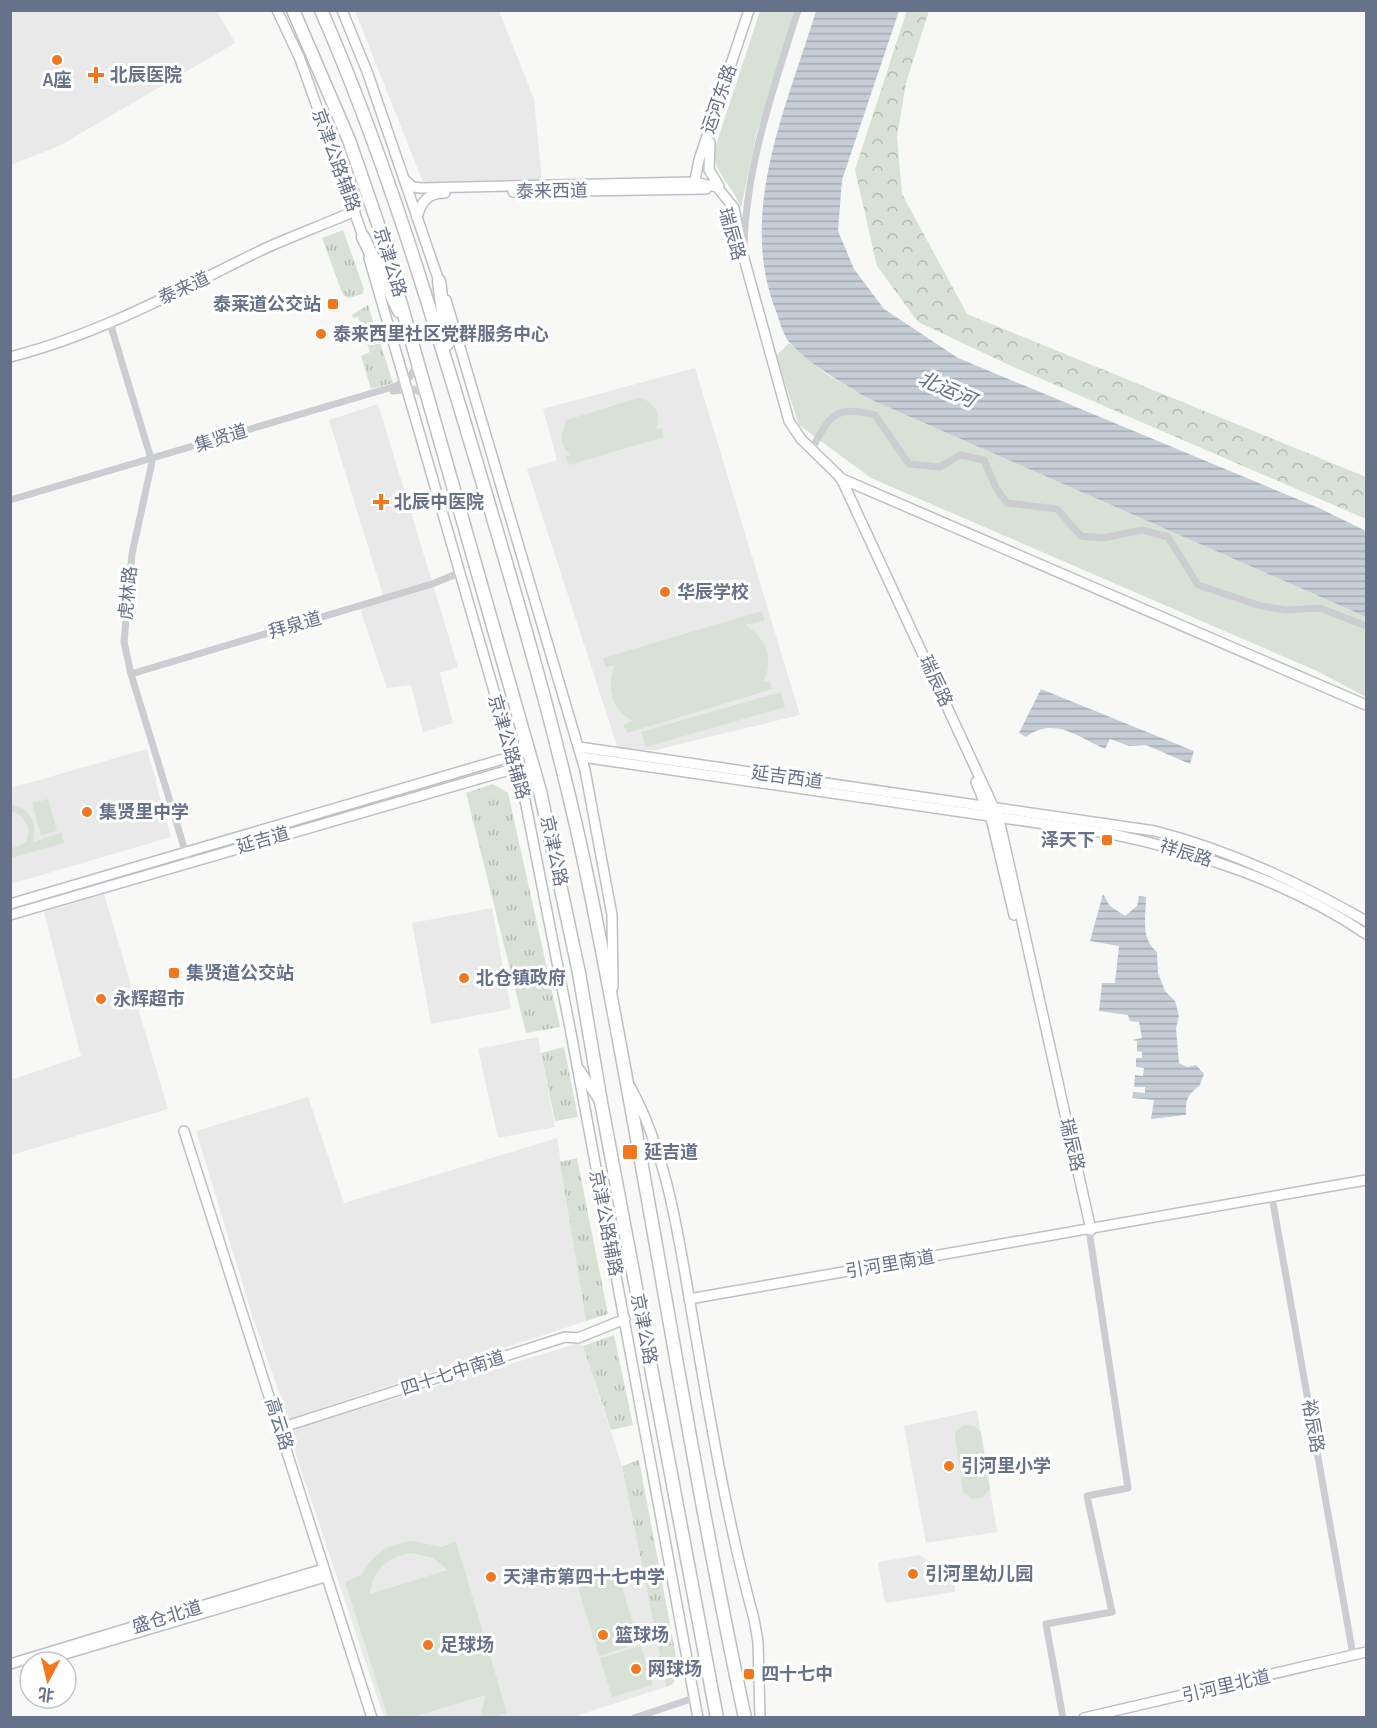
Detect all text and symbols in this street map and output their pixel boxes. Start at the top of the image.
marker: A座 [50,53,64,67]
street label: 运河东路 [695,61,742,137]
place label: 北辰医院 [110,62,182,87]
marker: 北辰医院 [87,66,105,84]
place label: A座 [43,67,71,92]
street label: 京津公路辅路 [306,105,367,215]
street label: 泰来西道 [516,177,588,204]
street label: 瑞辰路 [713,204,752,263]
street label: 京津公路 [368,224,413,300]
street label: 泰来道 [154,265,214,310]
place label: 泰莱道公交站 [213,291,321,316]
marker: 泰莱道公交站 [326,297,340,311]
place label: 泰来西里社区党群服务中心 [333,321,549,346]
marker: 泰来西里社区党群服务中心 [314,327,328,341]
water label: 北运河 [914,364,984,415]
street label: 集贤道 [191,418,250,457]
place label: 北辰中医院 [394,489,484,514]
marker: 北辰中医院 [372,493,390,511]
street label: 虎林路 [113,565,142,621]
place label: 华辰学校 [677,579,749,604]
marker: 华辰学校 [658,585,672,599]
street label: 拜泉道 [265,605,324,644]
street label: 瑞辰路 [914,651,959,711]
street label: 京津公路辅路 [483,692,536,802]
street label: 延吉西道 [750,759,824,794]
place label: 集贤里中学 [99,799,189,824]
marker: 集贤里中学 [80,805,94,819]
street label: 京津公路 [535,813,574,889]
street label: 延吉道 [233,820,292,859]
place label: 泽天下 [1041,827,1095,852]
marker: 泽天下 [1100,833,1114,847]
street label: 祥辰路 [1157,833,1216,872]
place label: 集贤道公交站 [186,960,294,985]
place label: 北仓镇政府 [476,965,566,990]
marker: 集贤道公交站 [167,966,181,980]
marker: 北仓镇政府 [457,971,471,985]
place label: 永辉超市 [113,986,185,1011]
marker: 永辉超市 [94,992,108,1006]
street label: 瑞辰路 [1054,1116,1091,1174]
place label: 延吉道 [644,1139,698,1164]
marker: 延吉道 [621,1143,639,1161]
street label: 京津公路辅路 [584,1168,629,1278]
street label: 引河里南道 [843,1243,936,1284]
street label: 京津公路 [625,1291,664,1367]
street label: 四十七中南道 [398,1344,508,1401]
street label: 高云路 [260,1394,299,1453]
street label: 裕辰路 [1296,1397,1330,1455]
place label: 引河里小学 [961,1453,1051,1478]
marker: 引河里小学 [942,1459,956,1473]
place label: 引河里幼儿园 [925,1561,1033,1586]
place label: 天津市第四十七中学 [503,1564,665,1589]
marker: 引河里幼儿园 [906,1567,920,1581]
marker: 天津市第四十七中学 [484,1570,498,1584]
street label: 盛仓北道 [129,1594,205,1639]
place label: 篮球场 [615,1622,669,1647]
marker: 篮球场 [596,1628,610,1642]
place label: 足球场 [440,1632,494,1657]
marker: 足球场 [421,1638,435,1652]
north arrow [18,1650,78,1710]
place label: 网球场 [648,1656,702,1681]
place label: 四十七中 [761,1661,833,1686]
marker: 网球场 [629,1662,643,1676]
street label: 引河里北道 [1179,1663,1273,1708]
marker: 四十七中 [742,1667,756,1681]
text: 北 [37,1683,55,1707]

